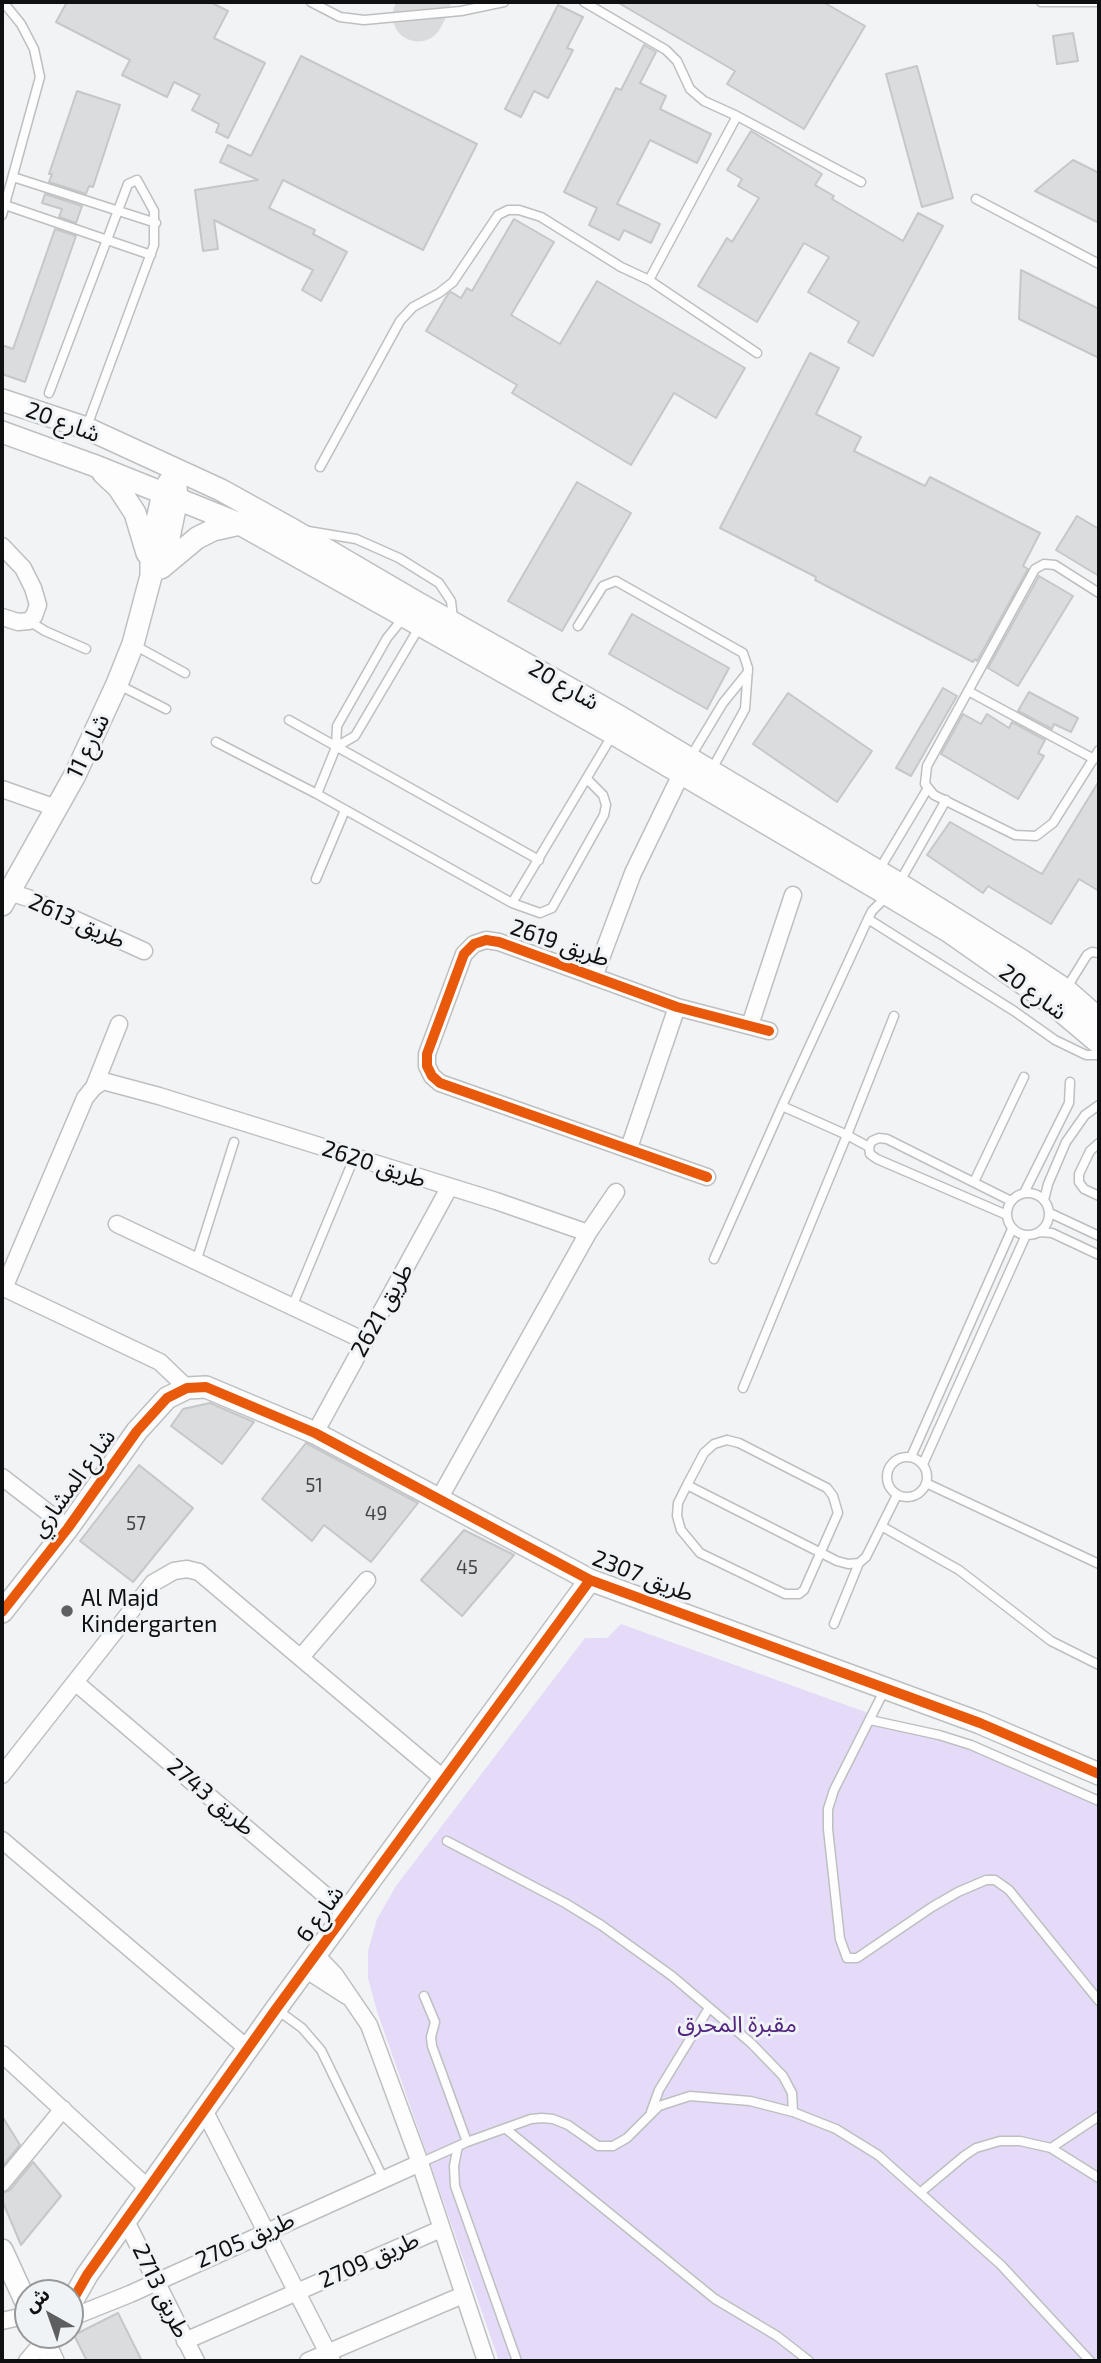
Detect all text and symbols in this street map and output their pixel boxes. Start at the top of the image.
street label: شارع 20 [22,396,104,448]
street label: شارع 20 [524,654,604,716]
street label: شارع 11 [61,709,115,783]
street label: طريق 2613 [25,888,129,954]
street label: طريق 2619 [507,913,613,973]
street label: شارع 20 [994,958,1072,1026]
street label: طريق 2620 [319,1134,429,1194]
street label: طريق 2621 [345,1258,419,1362]
street label: شارع المشاري [25,1424,121,1542]
house number: 51 [305,1475,323,1497]
house number: 49 [365,1503,387,1525]
house number: 57 [126,1513,146,1535]
street label: طريق 2307 [589,1544,697,1608]
house number: 45 [456,1557,478,1579]
place label: Al Majd Kindergarten [81,1584,217,1638]
marker: Al Majd Kindergarten [59,1603,75,1619]
street label: طريق 2743 [161,1752,261,1842]
street label: شارع 6 [290,1880,350,1948]
park label: مقبرة المحرق [677,2010,797,2038]
street label: طريق 2705 [191,2206,299,2274]
street label: طريق 2709 [315,2226,423,2294]
street label: طريق 2713 [126,2239,196,2343]
north arrow [14,2279,84,2349]
text: ش [19,2282,54,2316]

